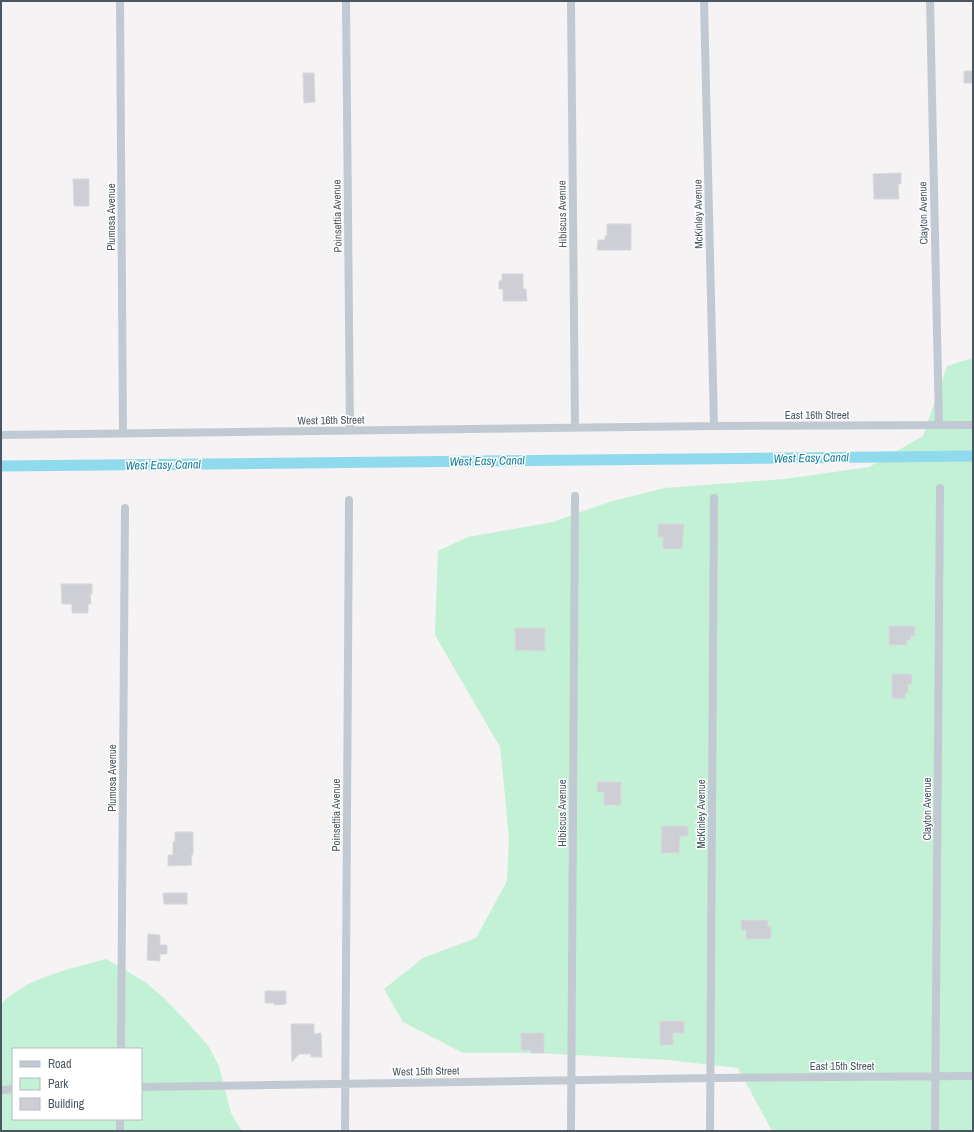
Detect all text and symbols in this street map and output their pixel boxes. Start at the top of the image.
street label: Poinsettia Avenue [329,179,345,253]
street label: McKinley Avenue [690,179,706,249]
street label: Hibiscus Avenue [554,180,570,248]
street label: Clayton Avenue [915,181,931,245]
street label: Plumosa Avenue [104,183,118,251]
street label: East 16th Street [785,408,850,422]
street label: West 16th Street [297,412,365,428]
water label: West Easy Canal [773,449,850,467]
water label: West Easy Canal [449,452,526,470]
water label: West Easy Canal [125,456,202,474]
street label: Plumosa Avenue [105,744,119,812]
street label: Clayton Avenue [920,777,934,841]
street label: Poinsettia Avenue [329,778,343,852]
street label: Hibiscus Avenue [555,779,569,847]
street label: McKinley Avenue [694,779,708,849]
legend [12,1048,142,1120]
text: Road [48,1056,72,1072]
street label: East 15th Street [810,1059,875,1073]
street label: West 15th Street [392,1063,460,1079]
text: Park [48,1076,68,1092]
text: Building [48,1096,85,1112]

